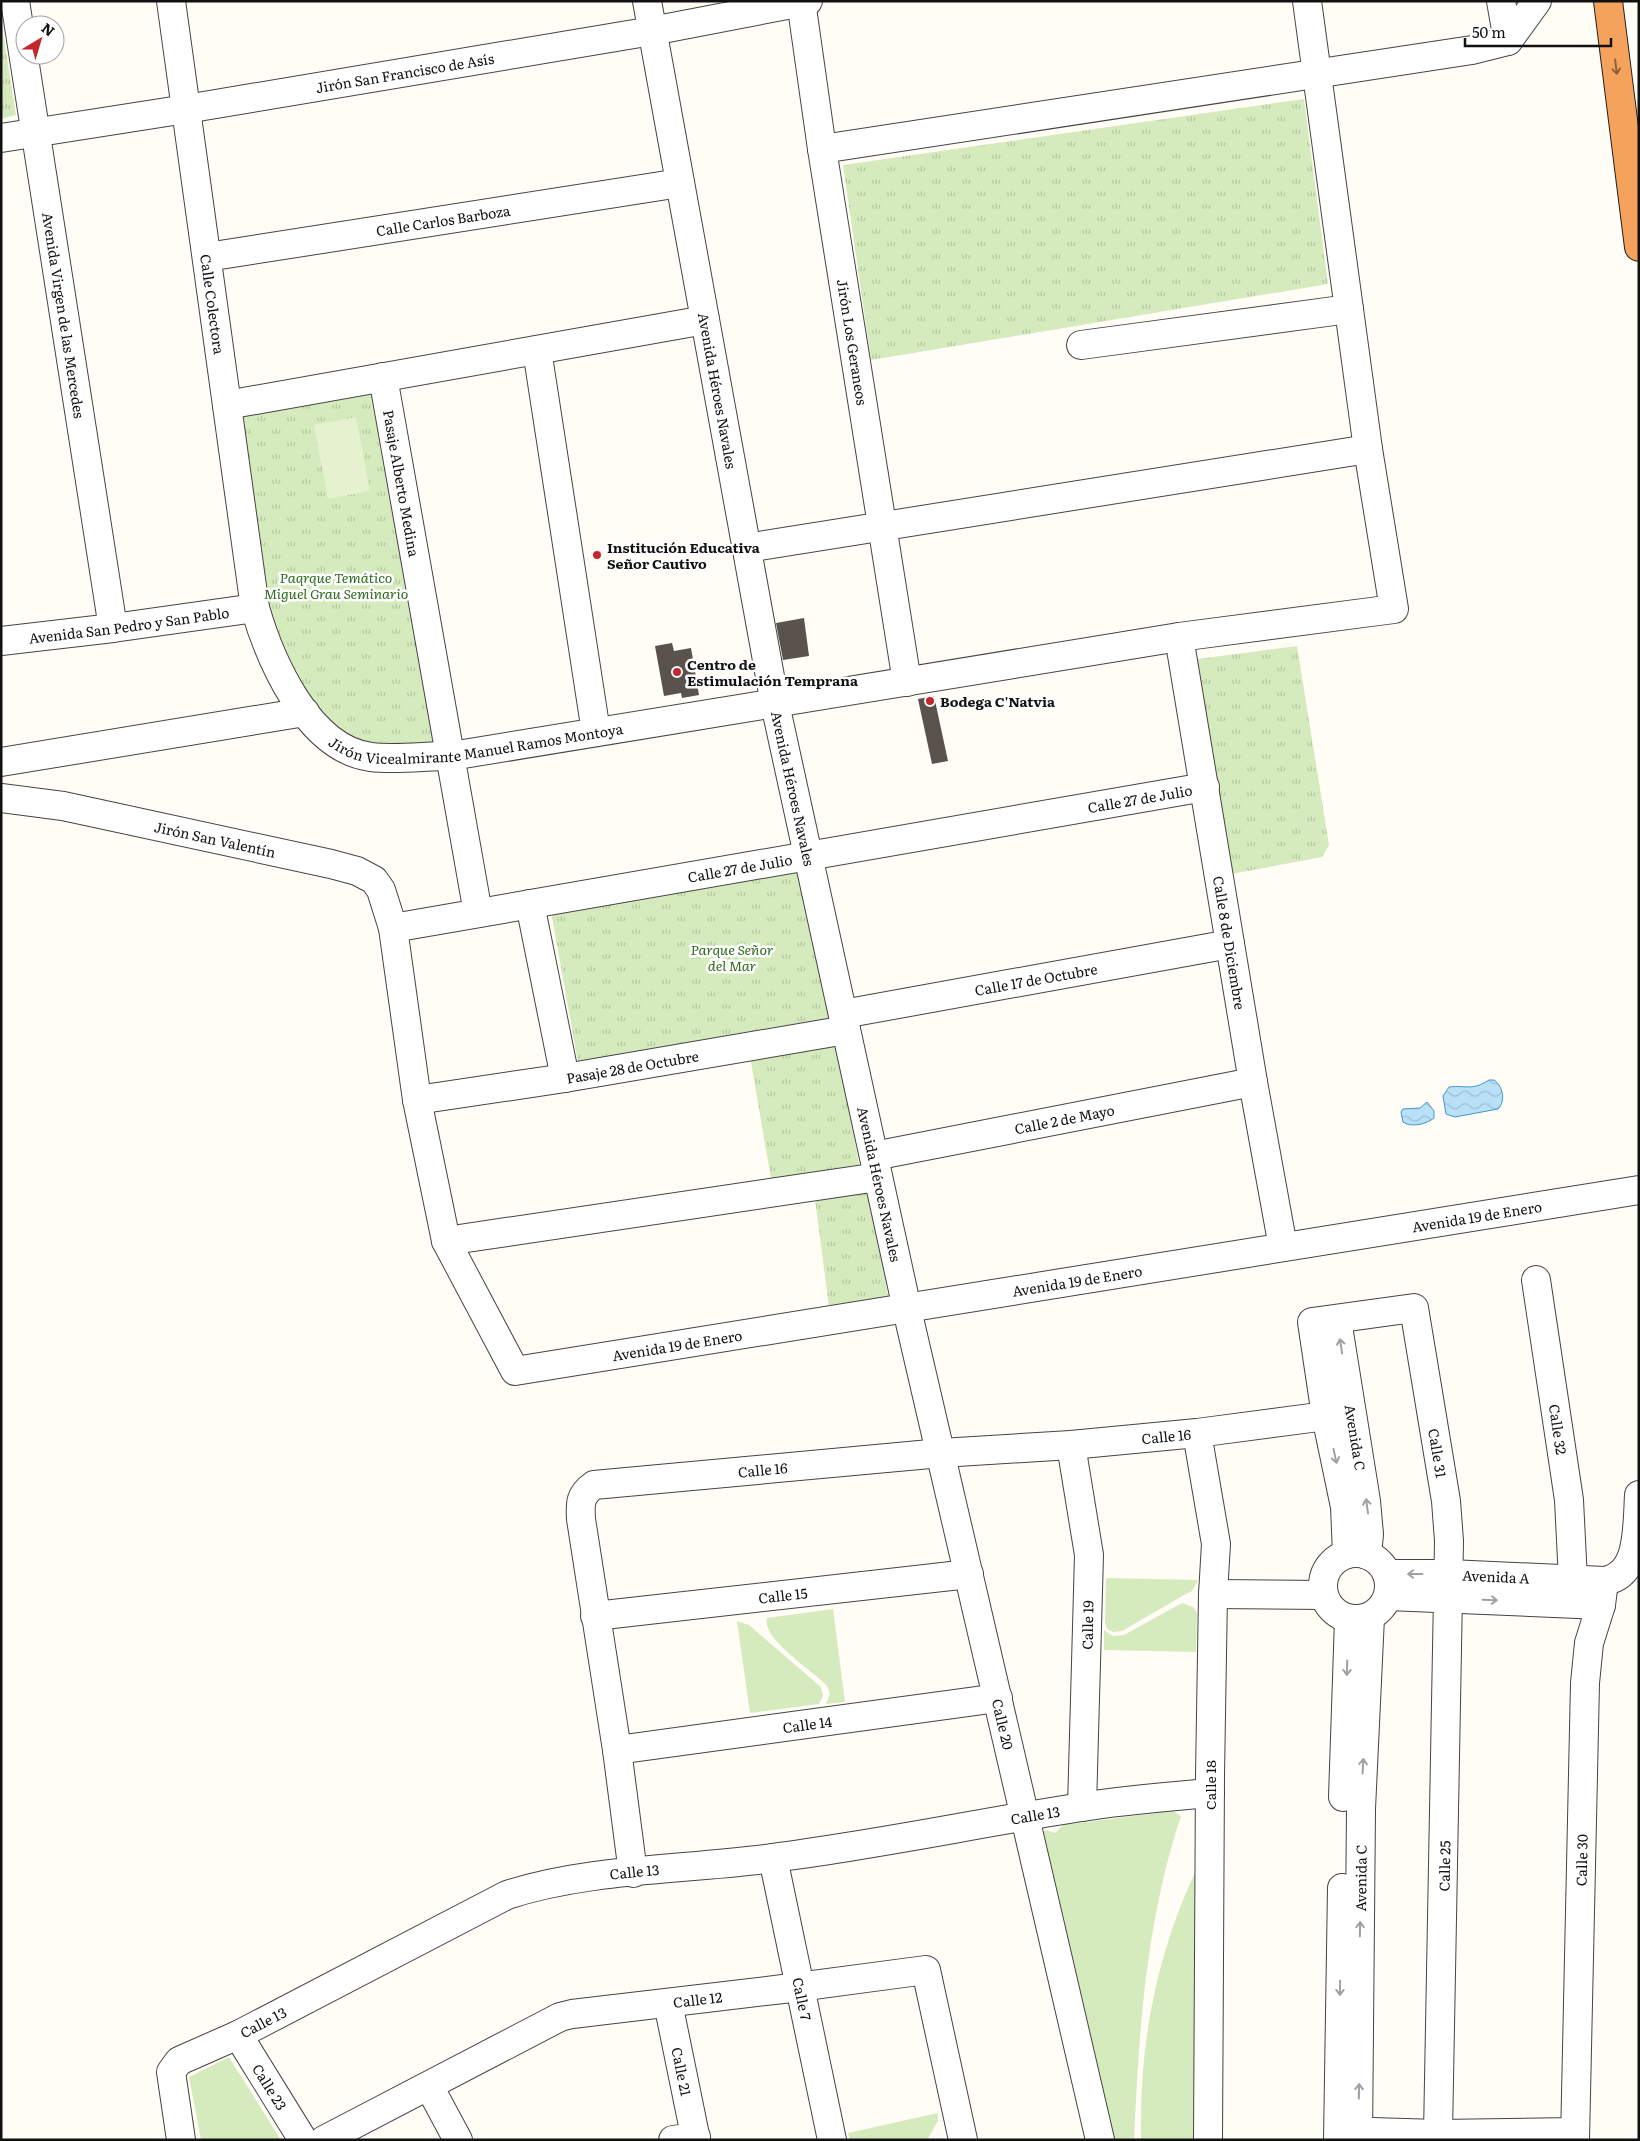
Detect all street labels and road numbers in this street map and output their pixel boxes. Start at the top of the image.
street label: Jirón San Francisco de Asís [314,48,495,97]
street label: Calle Carlos Barboza [375,200,512,240]
street label: Avenida Virgen de las Mercedes [38,211,90,420]
street label: Calle Colectora [196,253,230,356]
street label: Jirón Los Geraneos [833,277,873,407]
street label: Avenida Héroes Navales [694,311,742,470]
street label: Pasaje Alberto Medina [379,408,425,559]
street label: Avenida San Pedro y San Pablo [28,602,230,648]
street label: Avenida Héroes Navales [767,709,820,868]
street label: Jirón Vicealmirante Manuel Ramos Montoya [325,718,625,768]
street label: Calle 27 de Julio [1086,779,1194,817]
street label: Jirón San Valentín [152,816,278,862]
street label: Calle 27 de Julio [686,849,794,887]
street label: Calle 8 de Diciembre [1209,875,1251,1011]
street label: Calle 17 de Octubre [973,958,1099,1000]
street label: Pasaje 28 de Octubre [565,1045,700,1088]
street label: Calle 2 de Mayo [1013,1099,1116,1138]
street label: Avenida Héroes Navales [853,1105,906,1264]
street label: Avenida 19 de Enero [1410,1196,1543,1236]
street label: Avenida 19 de Enero [1011,1260,1143,1301]
street label: Avenida 19 de Enero [611,1325,744,1365]
street label: Avenida C [1341,1403,1371,1472]
street label: Calle 32 [1545,1403,1572,1456]
street label: Calle 16 [1141,1424,1192,1448]
street label: Calle 31 [1424,1427,1452,1480]
street label: Calle 16 [737,1457,789,1482]
street label: Avenida A [1462,1565,1531,1588]
street label: Calle 15 [757,1582,808,1608]
street label: Calle 19 [1077,1600,1097,1650]
street label: Calle 20 [988,1697,1019,1752]
street label: Calle 14 [781,1711,833,1737]
street label: Calle 18 [1200,1760,1220,1810]
street label: Calle 13 [1009,1801,1061,1829]
street label: Calle 30 [1571,1834,1592,1886]
street label: Calle 25 [1434,1840,1454,1892]
street label: Avenida C [1350,1844,1371,1912]
street label: Calle 13 [609,1859,660,1884]
street label: Calle 7 [788,1976,817,2022]
street label: Calle 12 [672,1986,723,2012]
street label: Calle 13 [236,2002,290,2042]
street label: Calle 21 [667,2045,697,2098]
street label: Calle 23 [248,2060,292,2114]

